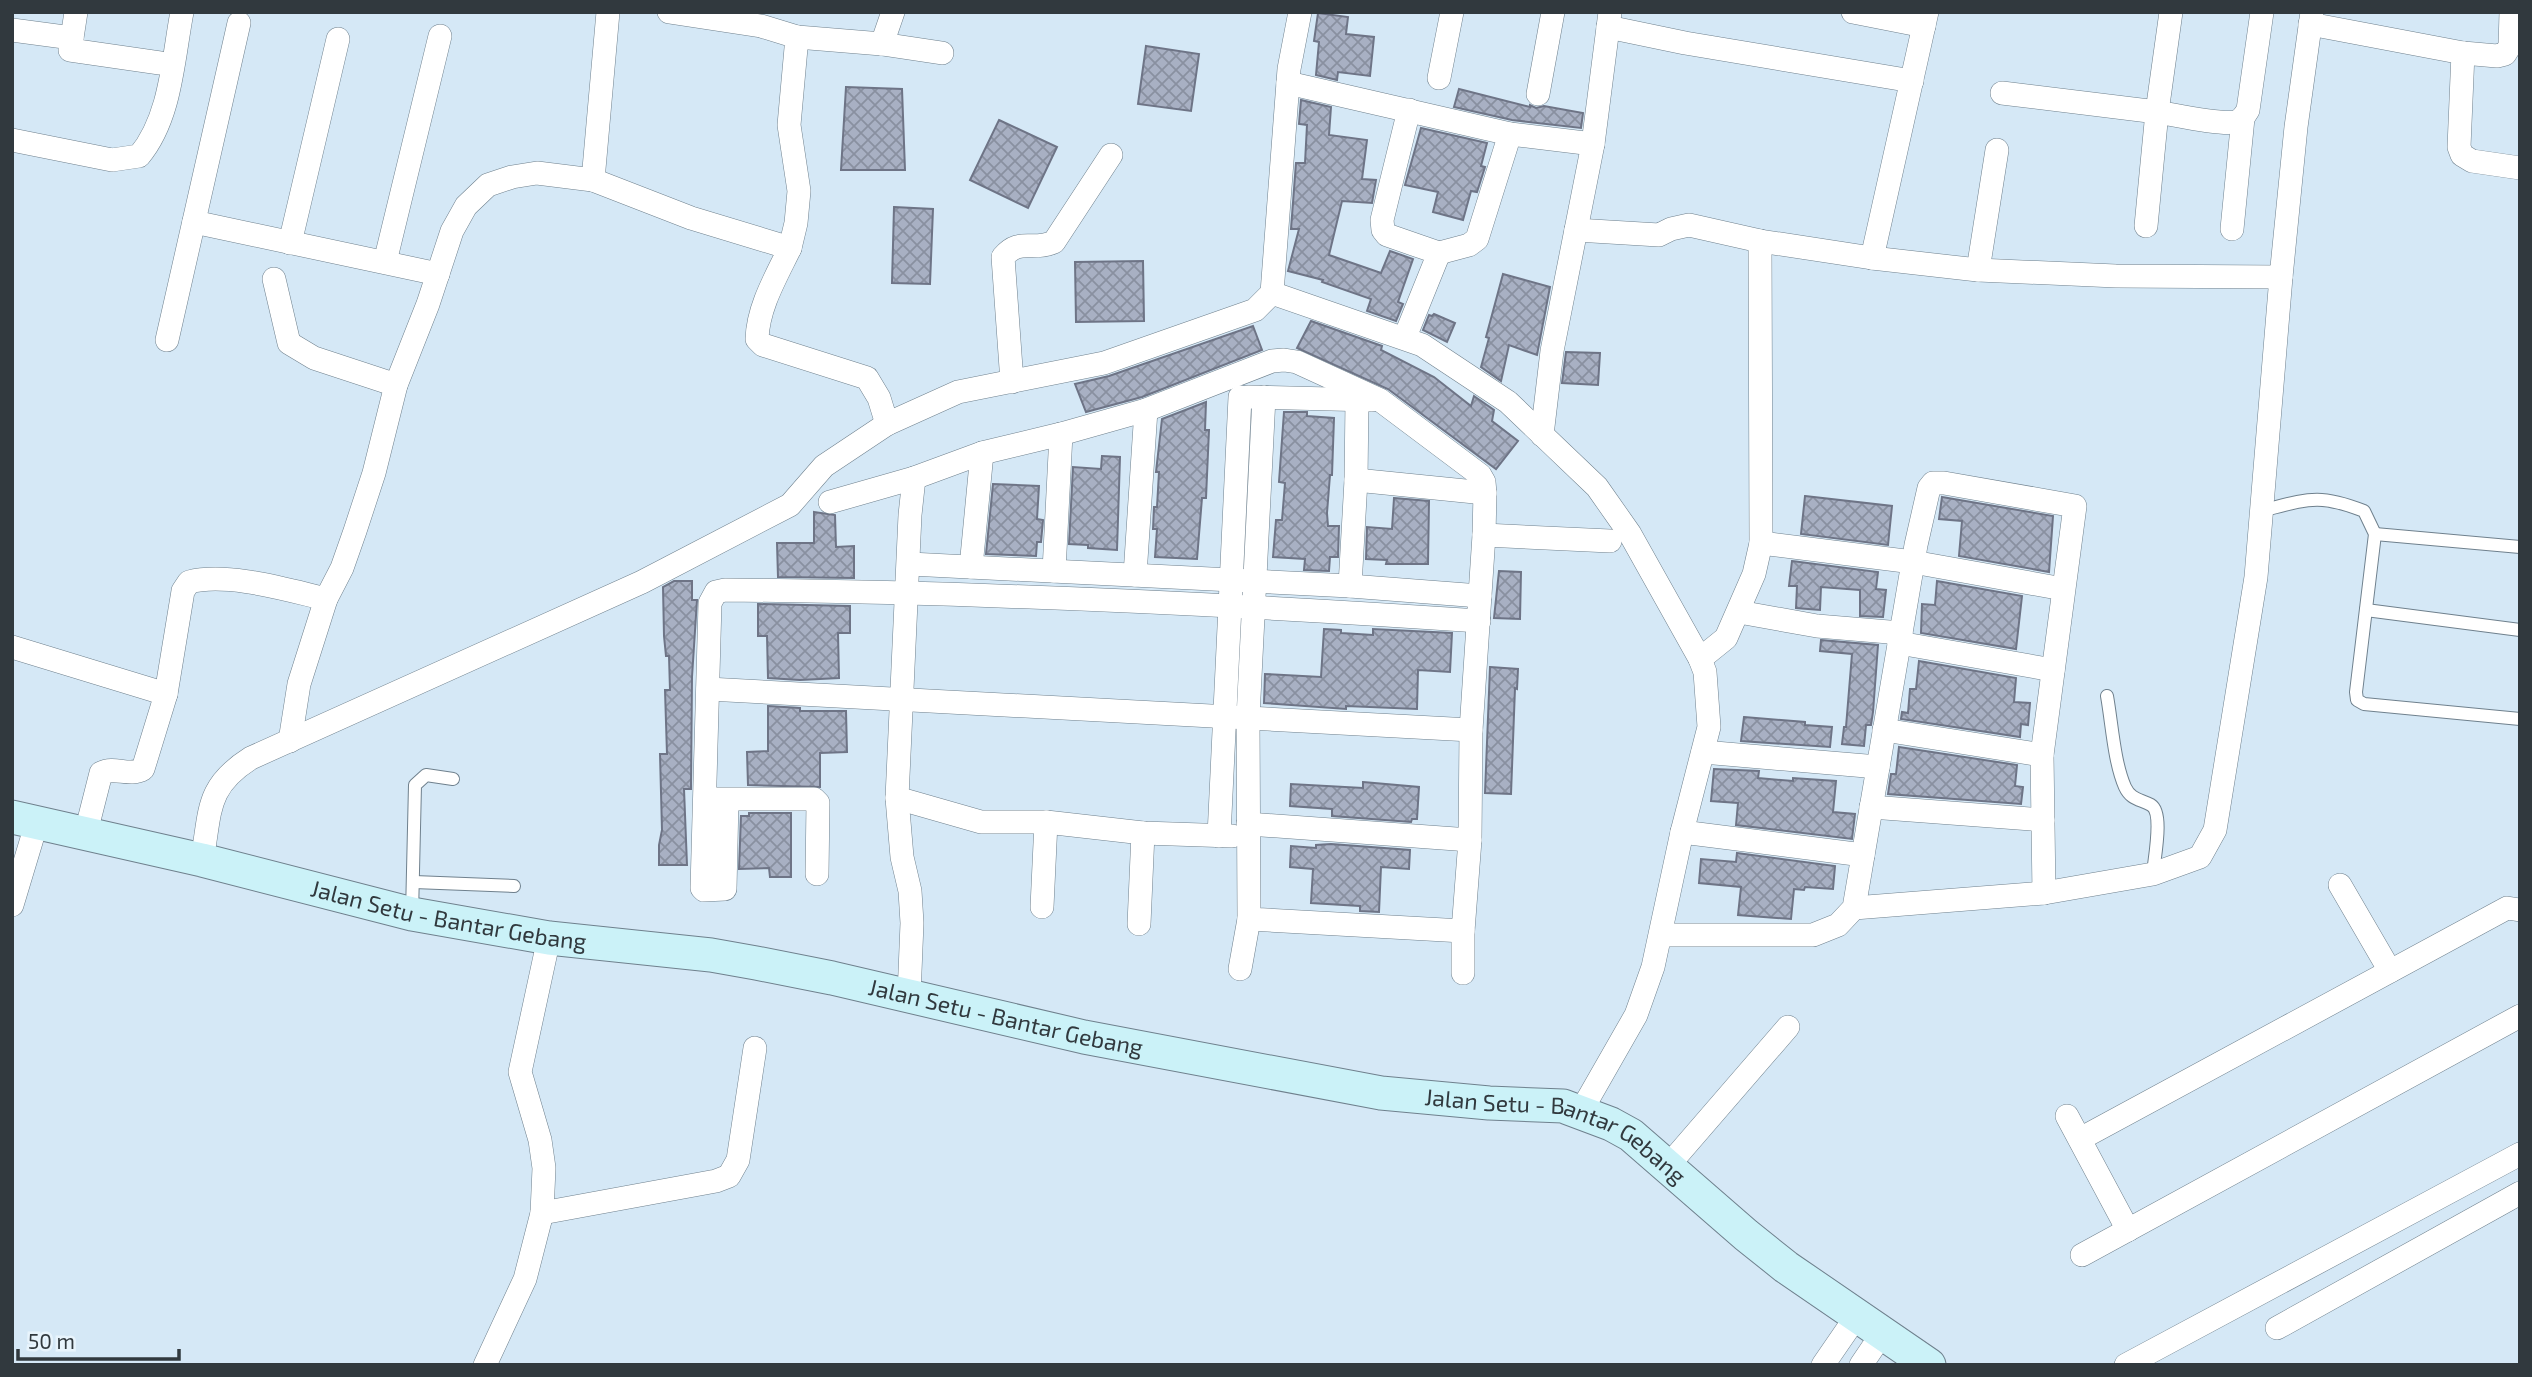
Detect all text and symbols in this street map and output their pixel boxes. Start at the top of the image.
street label: Jalan Setu - Bantar Gebang [308,874,588,955]
street label: Jalan Setu - Bantar Gebang [866,972,1146,1061]
street label: Jalan Setu - Bantar Gebang [1423,1082,1692,1189]
scale bar [18,1318,178,1362]
text: 50 m [28,1328,75,1353]

